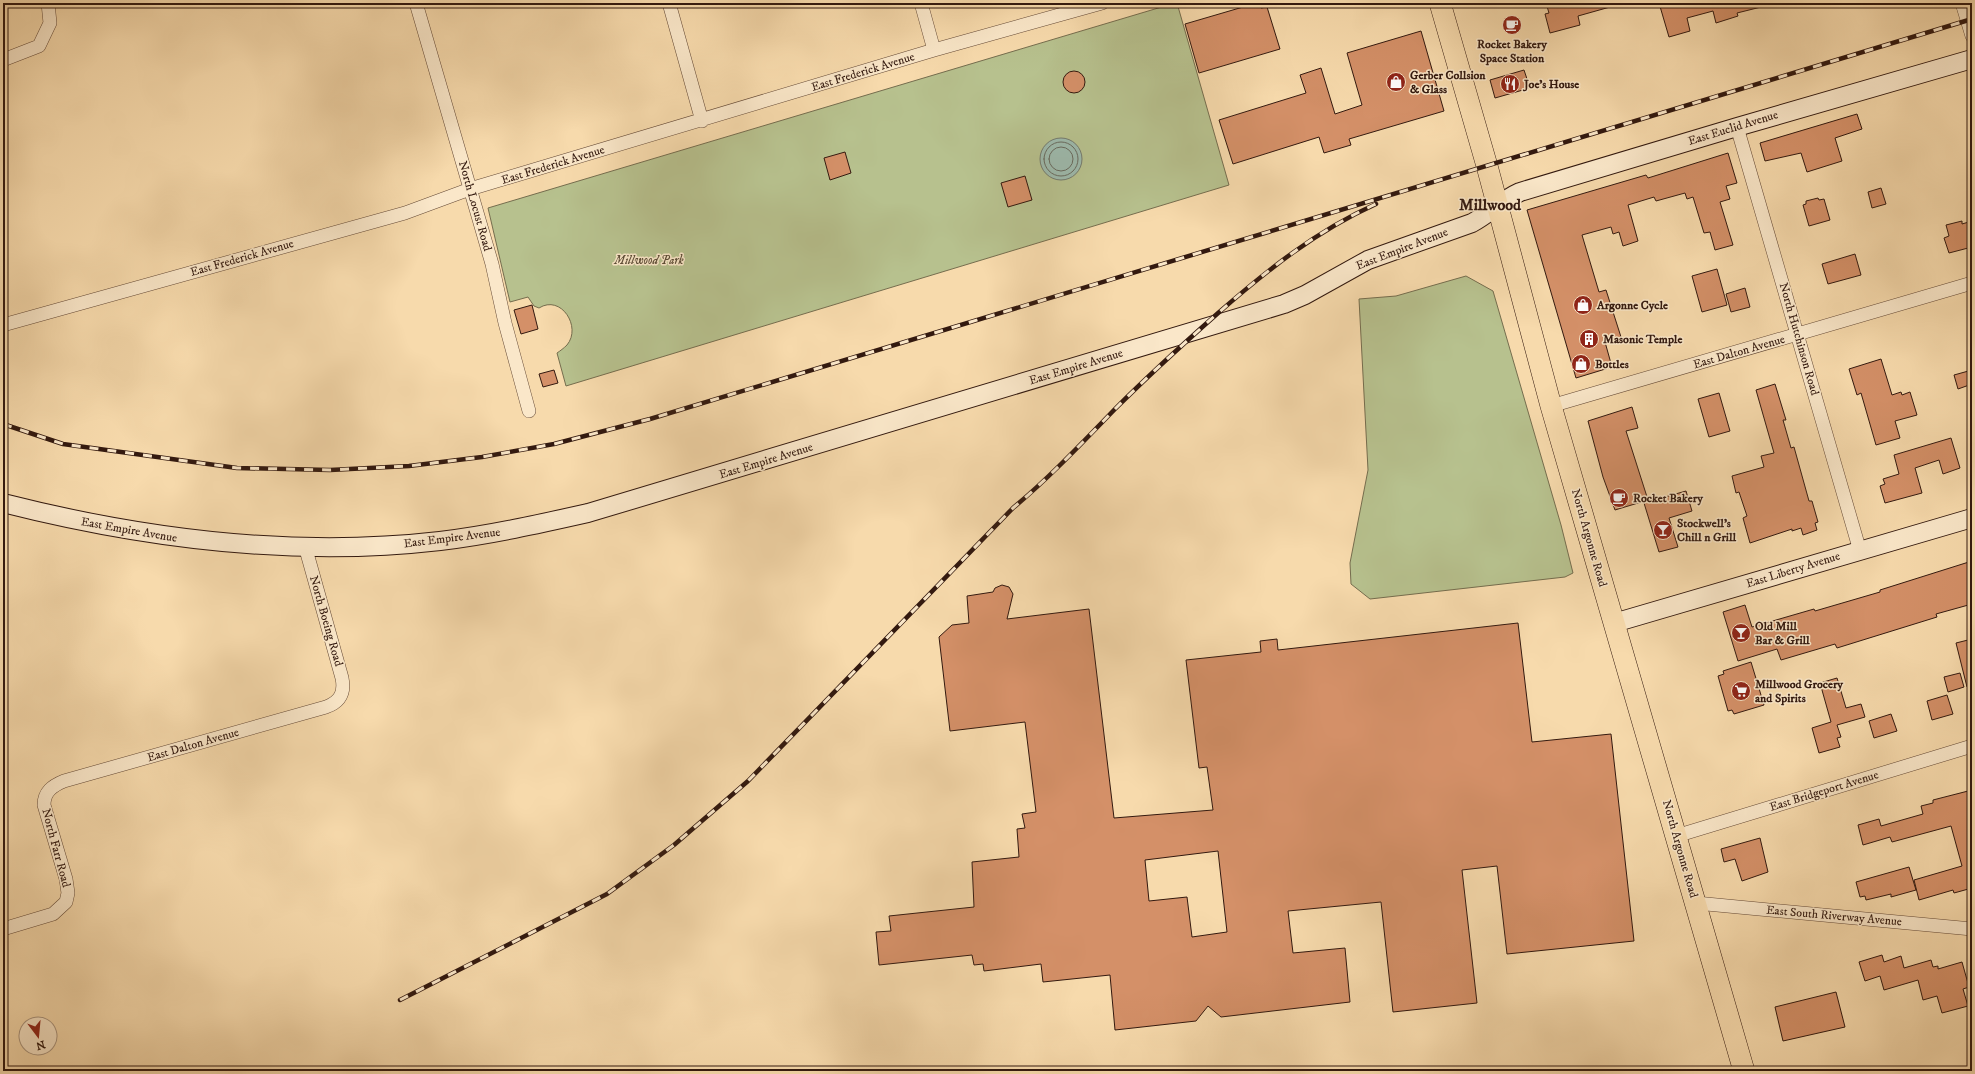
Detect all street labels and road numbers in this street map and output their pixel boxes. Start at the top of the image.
street label: East Frederick Avenue [810,49,916,95]
street label: East Euclid Avenue [1686,107,1780,149]
street label: East Frederick Avenue [500,142,606,188]
street label: North Locust Road [455,159,495,253]
street label: East Empire Avenue [1354,225,1450,273]
street label: East Frederick Avenue [188,236,296,280]
street label: North Hutchinson Road [1776,281,1822,397]
street label: East Dalton Avenue [1691,332,1787,372]
street label: East Empire Avenue [1027,346,1125,388]
street label: East Empire Avenue [717,440,815,482]
street label: North Argonne Road [1568,487,1610,589]
street label: East Empire Avenue [80,514,178,546]
street label: East Empire Avenue [403,525,501,551]
street label: East Liberty Avenue [1744,549,1842,591]
street label: North Boeing Road [306,574,346,668]
street label: East Dalton Avenue [145,725,241,765]
street label: East Bridgeport Avenue [1768,767,1880,815]
street label: North Argonne Road [1659,798,1701,900]
street label: North Farr Road [38,807,74,889]
street label: East South Riverway Avenue [1766,903,1902,929]

